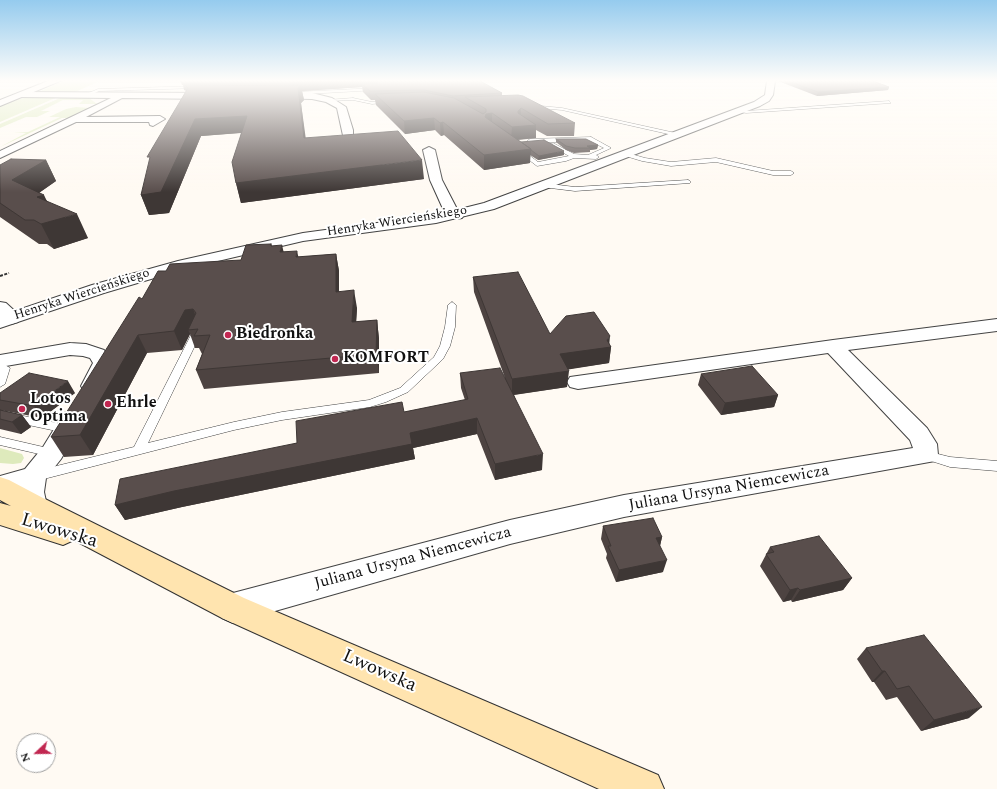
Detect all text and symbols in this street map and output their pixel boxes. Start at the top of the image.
street label: Henryka Wiercieńskiego [326,203,468,241]
street label: Henryka Wiercieńskiego [12,266,152,324]
place label: Biedronka [236,325,313,345]
marker: Biedronka [223,330,233,340]
place label: KOMFORT [343,349,429,369]
marker: KOMFORT [330,354,340,364]
place label: Lotos Optima [30,390,86,428]
place label: Ehrle [116,394,157,414]
marker: Ehrle [103,399,113,409]
marker: Lotos Optima [17,404,27,414]
street label: Juliana Ursyna Niemcewicza [627,462,831,516]
street label: Lwowska [18,510,100,554]
street label: Juliana Ursyna Niemcewicza [312,523,514,595]
street label: Lwowska [338,646,420,698]
north arrow [16,733,56,773]
text: N [16,750,35,765]

